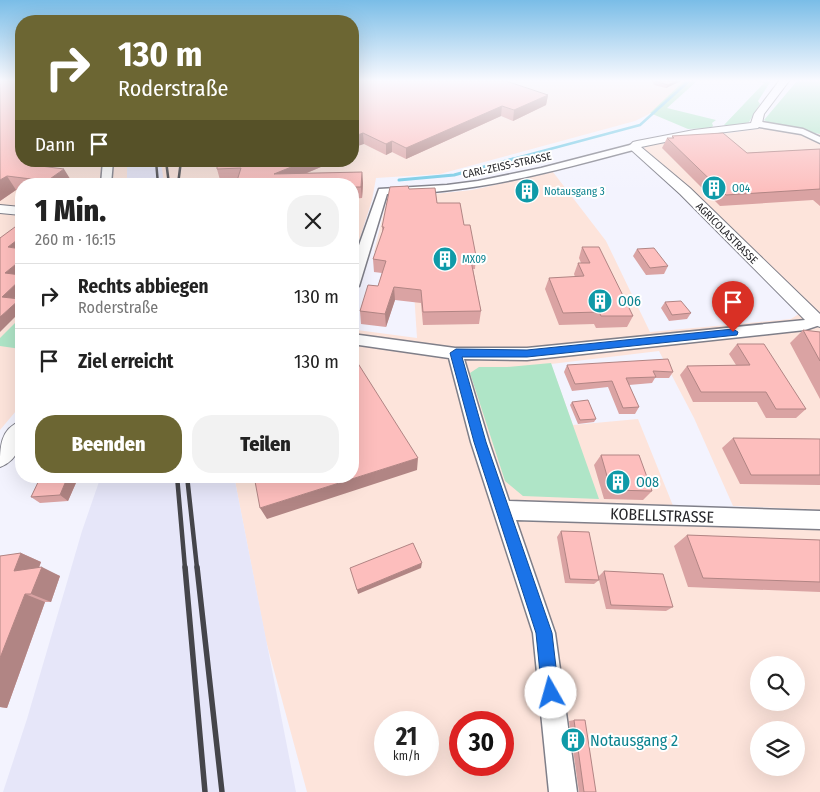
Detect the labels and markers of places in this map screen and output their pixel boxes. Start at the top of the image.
building icon: O04 [701,175,727,201]
building icon: Notausgang 3 [514,178,540,204]
place label: O04 [732,182,751,195]
place label: Notausgang 3 [544,185,605,198]
building icon: MX09 [432,246,458,272]
place label: MX09 [462,253,486,266]
pin [712,281,754,332]
building icon: O06 [587,288,613,314]
place label: O06 [618,293,641,310]
building icon: O08 [605,469,631,495]
place label: O08 [636,474,659,491]
building icon: Notausgang 2 [560,727,586,753]
place label: Notausgang 2 [590,731,678,750]

